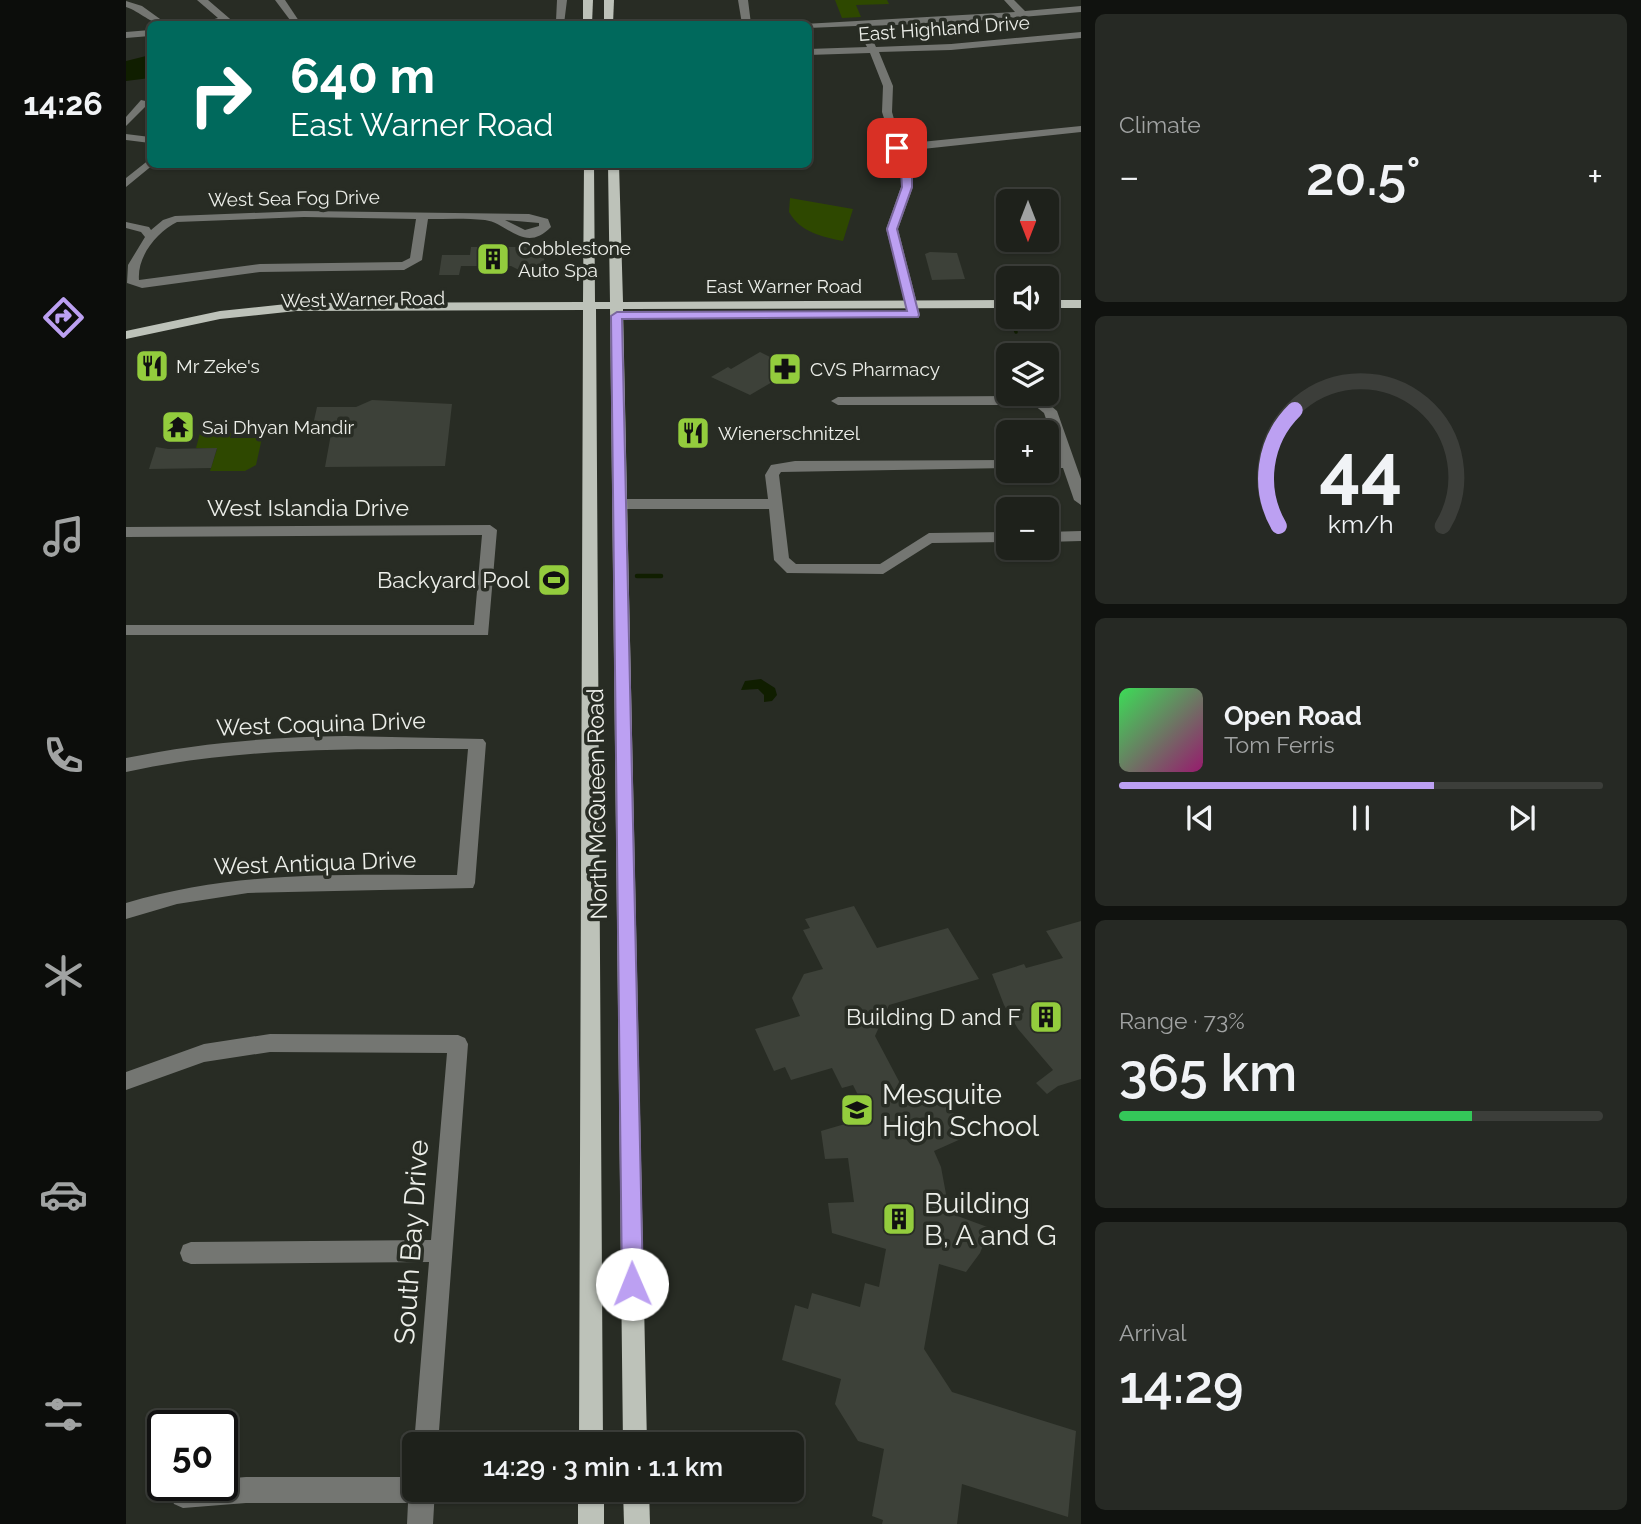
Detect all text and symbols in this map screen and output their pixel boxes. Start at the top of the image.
street label: East Highland Drive [858,11,1030,45]
text: 640 m [290,47,435,104]
icon: right [175,49,266,140]
text: 14:26 [23,85,103,122]
text: East Warner Road [290,106,553,143]
text: Climate [1119,111,1201,138]
pin [867,118,927,178]
icon: arrive [878,129,916,167]
text: 20.5° [1306,146,1421,207]
text: − [1119,154,1139,199]
text: + [1587,154,1603,199]
street label: West Sea Fog Drive [208,186,380,210]
north arrow [996,189,1059,252]
map controls [996,189,1059,560]
place label: Cobblestone Auto Spa [518,237,631,281]
building icon: Cobblestone Auto Spa [474,240,512,278]
button: sound [996,266,1059,329]
street label: East Warner Road [706,275,862,297]
street label: West Warner Road [281,287,445,311]
icon: directions [39,293,88,342]
button: layers [996,343,1059,406]
restaurant icon: Mr Zeke's [133,347,171,385]
pharmacy icon: CVS Pharmacy [766,350,804,388]
place label: Mr Zeke's [176,355,260,377]
place label: CVS Pharmacy [810,358,940,380]
temple icon: Sai Dhyan Mandir [159,408,197,446]
restaurant icon: Wienerschnitzel [674,414,712,452]
place label: Sai Dhyan Mandir [202,416,355,438]
button: + [996,420,1059,483]
place label: Wienerschnitzel [718,422,861,444]
text: 44 [1319,428,1403,513]
street label: West Islandia Drive [207,494,409,521]
button: − [996,497,1059,560]
text: km/h [1328,509,1394,539]
icon: music [39,512,88,561]
sports icon: Backyard Pool [535,561,573,599]
place label: Backyard Pool [377,566,531,593]
street label: North McQueen Road [581,688,612,920]
text: Open Road [1224,701,1362,731]
street label: West Coquina Drive [216,706,426,741]
icon: phone [39,731,88,780]
text: Tom Ferris [1224,731,1335,758]
icon: previous [1181,799,1219,837]
icon: pause [1342,799,1380,837]
icon: next [1503,799,1541,837]
street label: West Antiqua Drive [213,845,417,880]
icon: climate [39,951,88,1000]
building icon: Building D and F [1027,998,1065,1036]
place label: Building D and F [846,1003,1021,1030]
text: Range · 73% [1119,1007,1245,1034]
text: 365 km [1119,1042,1297,1103]
place label: Mesquite High School [882,1078,1040,1143]
school or university icon: Mesquite High School [838,1091,876,1129]
street label: South Bay Drive [388,1139,435,1345]
icon: car [39,1170,88,1219]
place label: Building B, A and G [924,1187,1057,1252]
building icon: Building B, A and G [880,1200,918,1238]
position arrow [595,1247,669,1321]
text: Arrival [1119,1319,1186,1346]
text: 14:29 [1119,1354,1244,1415]
icon: filters [39,1390,88,1439]
speed limit sign: 50 [147,1410,238,1501]
text: 14:29 · 3 min · 1.1 km [483,1452,723,1482]

